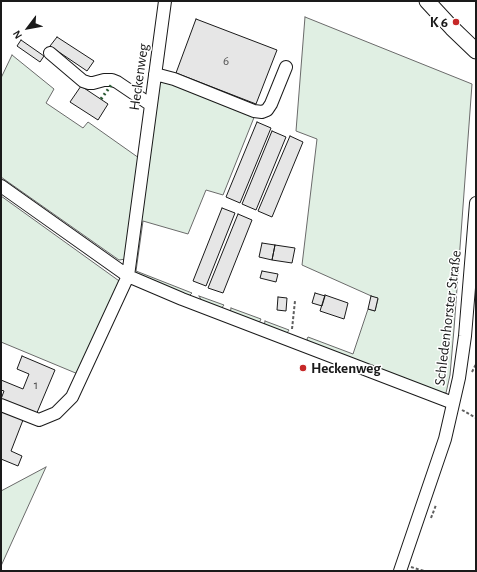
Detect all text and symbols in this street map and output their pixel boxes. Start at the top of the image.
north arrow [8,8,48,48]
place label: K 6 [430,13,448,31]
marker: K 6 [451,17,461,27]
text: N [11,28,24,41]
street label: Heckenweg [125,42,153,112]
house number: 6 [223,53,229,69]
street label: Schledenhorster Straße [431,249,465,387]
place label: Heckenweg [311,359,381,377]
marker: Heckenweg [298,363,308,373]
house number: 1 [34,377,38,393]

